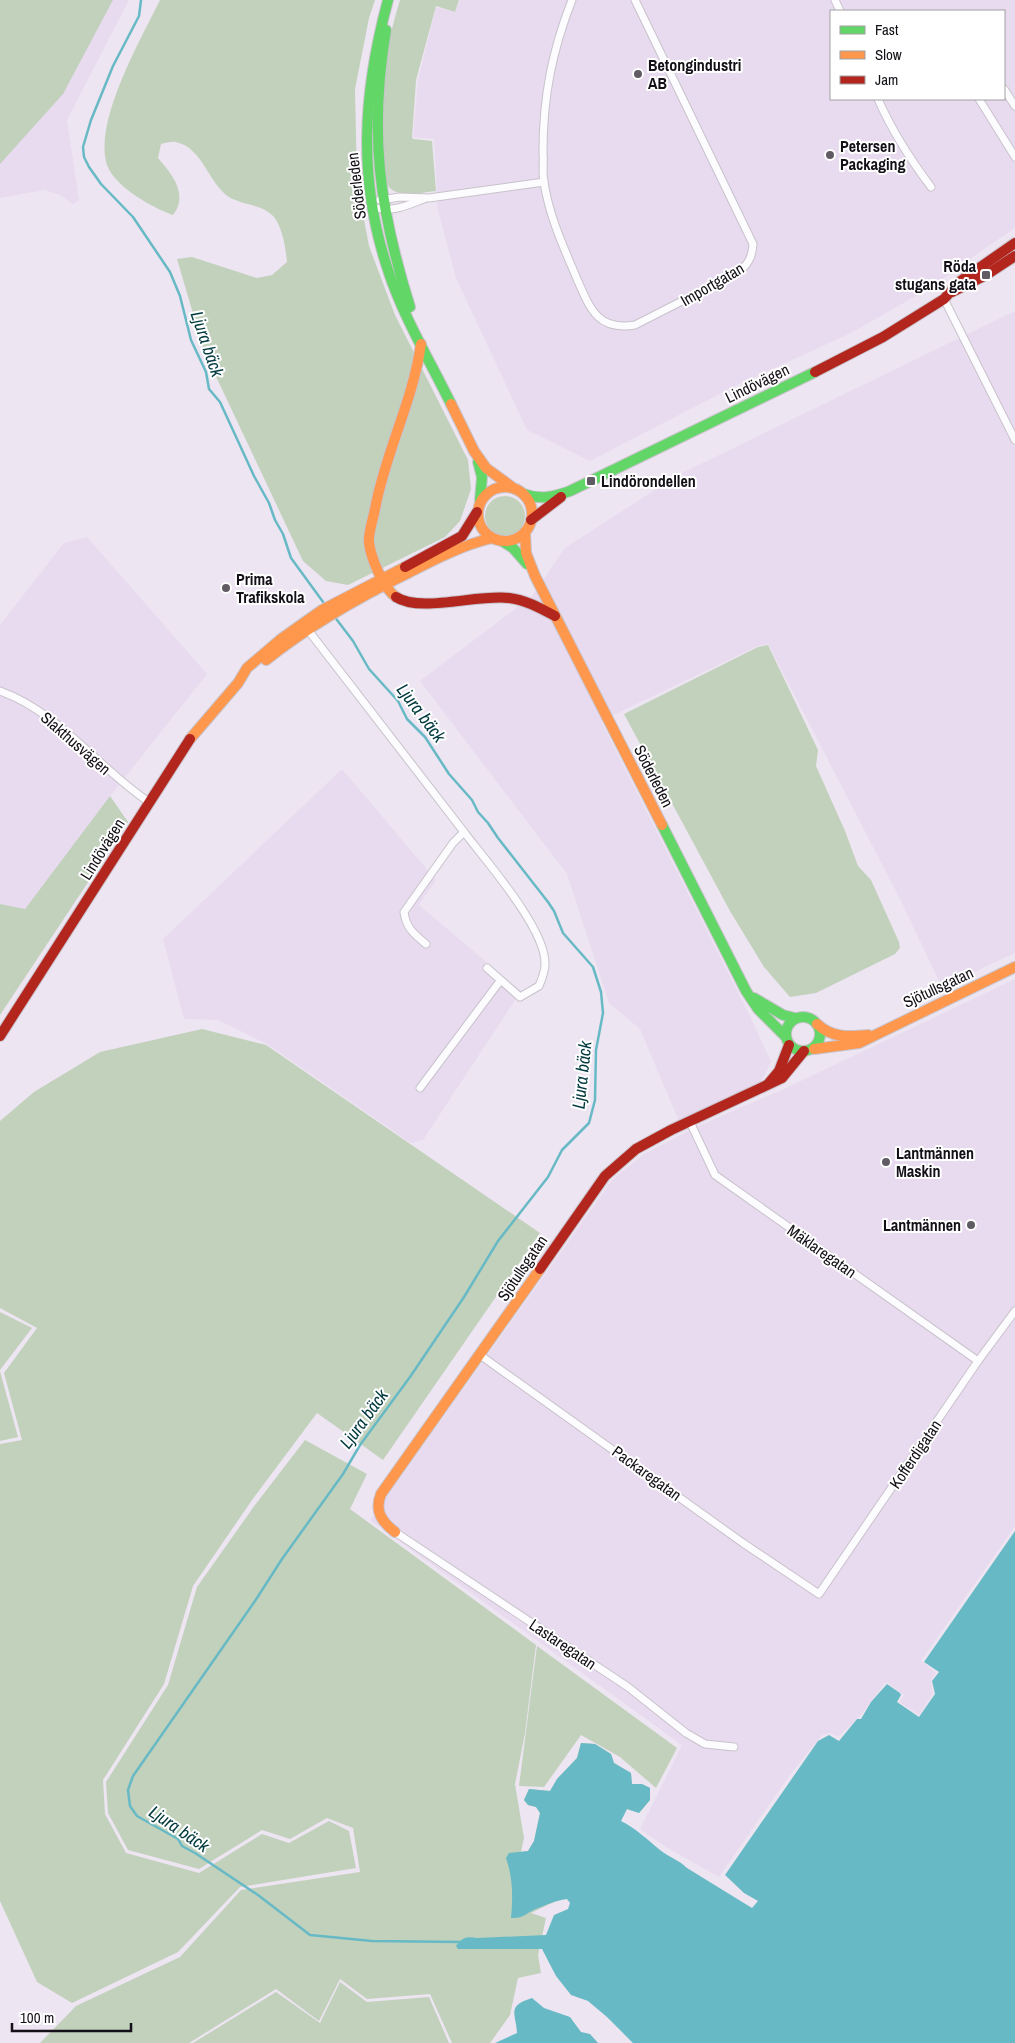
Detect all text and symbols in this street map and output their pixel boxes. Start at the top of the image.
legend [830,10,1005,100]
text: Fast [875,19,899,40]
text: Slow [875,44,902,65]
place label: Betongindustri AB [648,54,741,94]
marker: Betongindustri AB [632,68,644,80]
text: Jam [875,69,898,90]
place label: Petersen Packaging [840,135,906,175]
marker: Petersen Packaging [824,149,836,161]
street label: Söderleden [341,151,371,221]
place label: Röda stugans gata [895,255,977,295]
street label: Importgatan [676,257,748,311]
marker: Röda stugans gata [980,269,992,281]
water label: Ljura bäck [185,308,231,381]
street label: Lindövägen [721,358,793,408]
place label: Lindörondellen [601,470,696,492]
marker: Lindörondellen [585,475,597,487]
place label: Prima Trafikskola [236,568,305,608]
marker: Prima Trafikskola [220,582,232,594]
water label: Ljura bäck [391,678,452,748]
street label: Slakthusvägen [36,706,116,780]
street label: Söderleden [629,741,679,811]
street label: Lindövägen [75,814,129,884]
street label: Sjötullsgatan [899,961,977,1013]
water label: Ljura bäck [566,1039,598,1110]
place label: Lantmännen Maskin [896,1142,974,1182]
marker: Lantmännen Maskin [880,1156,892,1168]
place label: Lantmännen [883,1214,961,1236]
street label: Mäklaregatan [783,1219,861,1283]
marker: Lantmännen [965,1219,977,1231]
street label: Sjötullsgatan [492,1231,552,1305]
water label: Ljura bäck [333,1383,394,1454]
street label: Kofferdigatan [884,1415,946,1493]
street label: Packaregatan [608,1440,686,1506]
street label: Lastaregatan [525,1613,601,1675]
water label: Ljura bäck [144,1799,215,1858]
scale bar [12,2000,131,2032]
text: 100 m [20,2007,54,2028]

